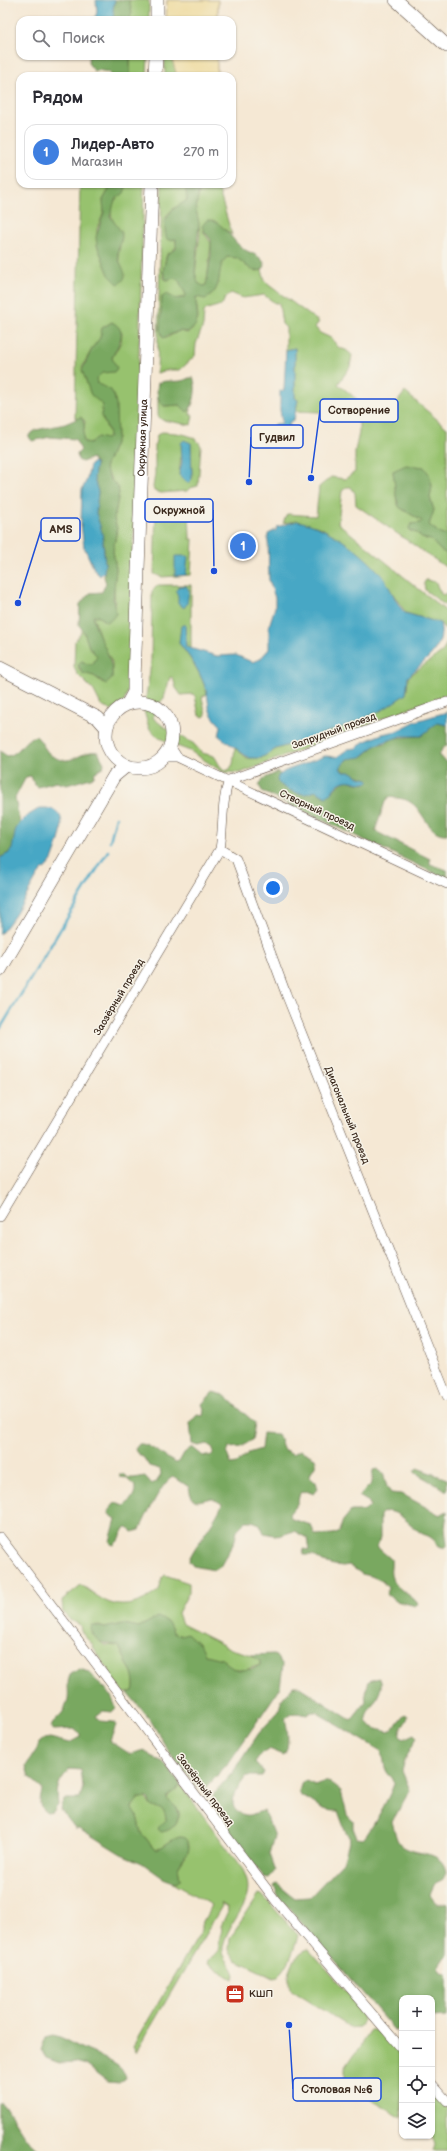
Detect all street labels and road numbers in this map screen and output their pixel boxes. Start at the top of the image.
street label: Окружная улица [135,399,150,477]
street label: Запрудный проезд [290,710,378,752]
street label: Створный проезд [277,787,357,833]
street label: Заозёрный проезд [91,957,147,1037]
street label: Диагональный проезд [322,1065,372,1165]
street label: Заозёрный проезд [174,1752,236,1828]

